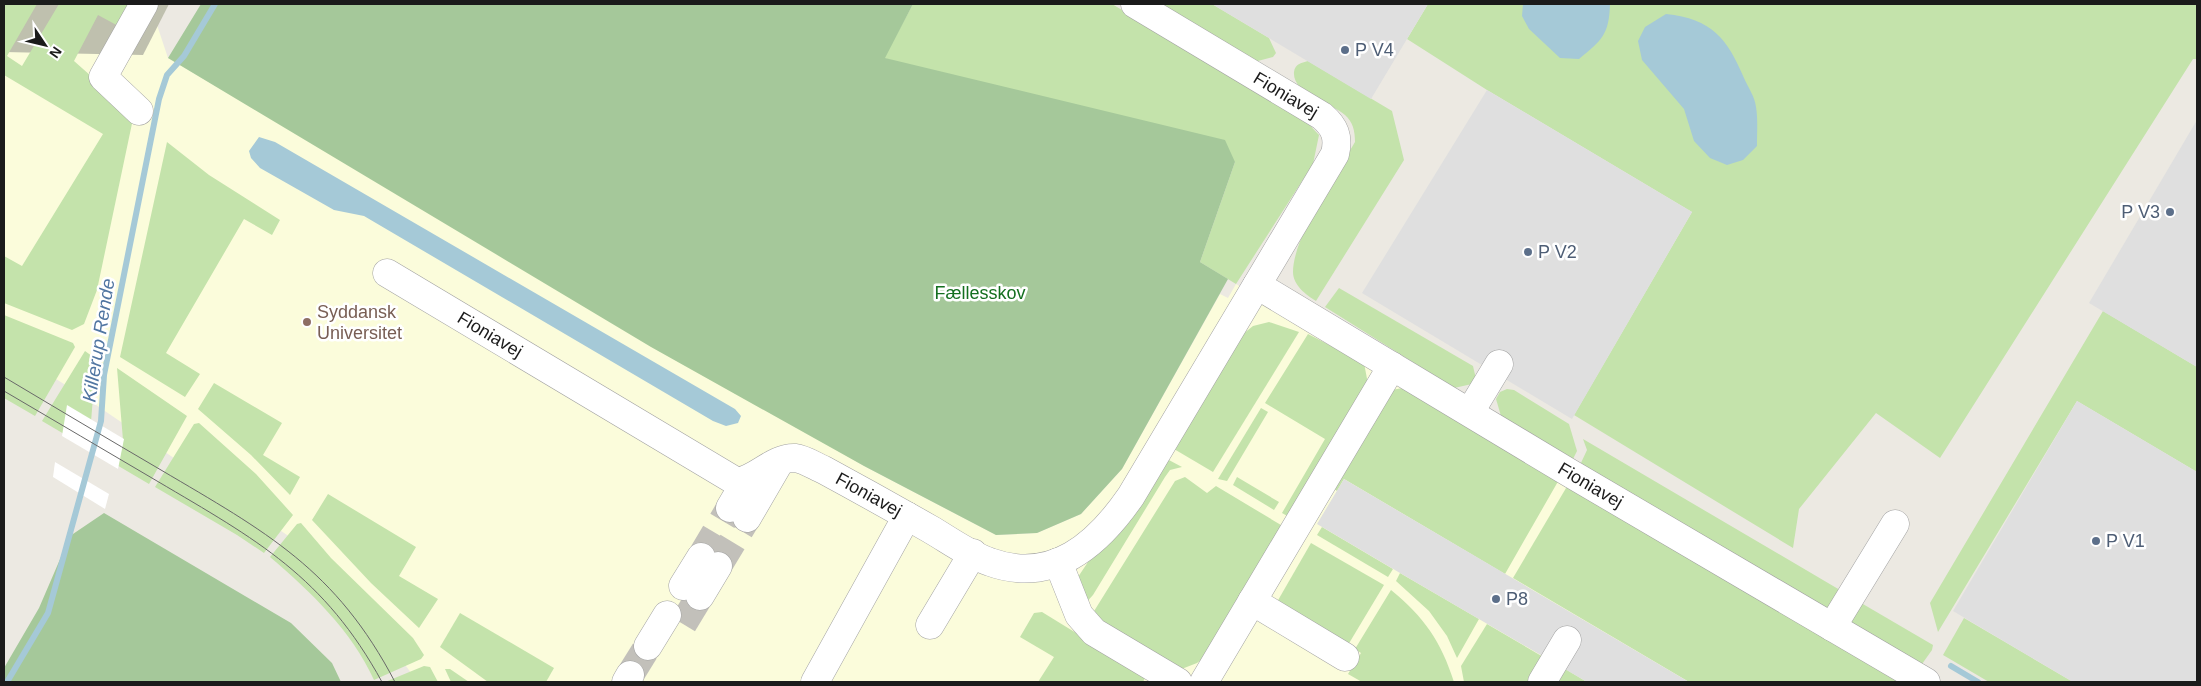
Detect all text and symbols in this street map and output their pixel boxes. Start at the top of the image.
north arrow [20,20,70,70]
place label: P V4 [1355,40,1394,60]
text: N [46,44,65,61]
marker: P V4 [1339,44,1351,56]
street label: Fioniavej [1250,68,1322,122]
place label: P V3 [2121,202,2160,222]
marker: P V3 [2164,206,2176,218]
place label: P V2 [1538,242,1577,262]
marker: P V2 [1522,246,1534,258]
water label: Killerup Rende [78,277,119,403]
park label: Fællesskov [934,283,1026,303]
place label: Syddansk Universitet [317,302,402,343]
street label: Fioniavej [454,307,526,362]
marker: Syddansk Universitet [301,316,313,328]
street label: Fioniavej [1554,458,1627,512]
street label: Fioniavej [832,468,905,521]
place label: P V1 [2106,531,2145,551]
marker: P V1 [2090,535,2102,547]
place label: P8 [1506,589,1528,609]
marker: P8 [1490,593,1502,605]

